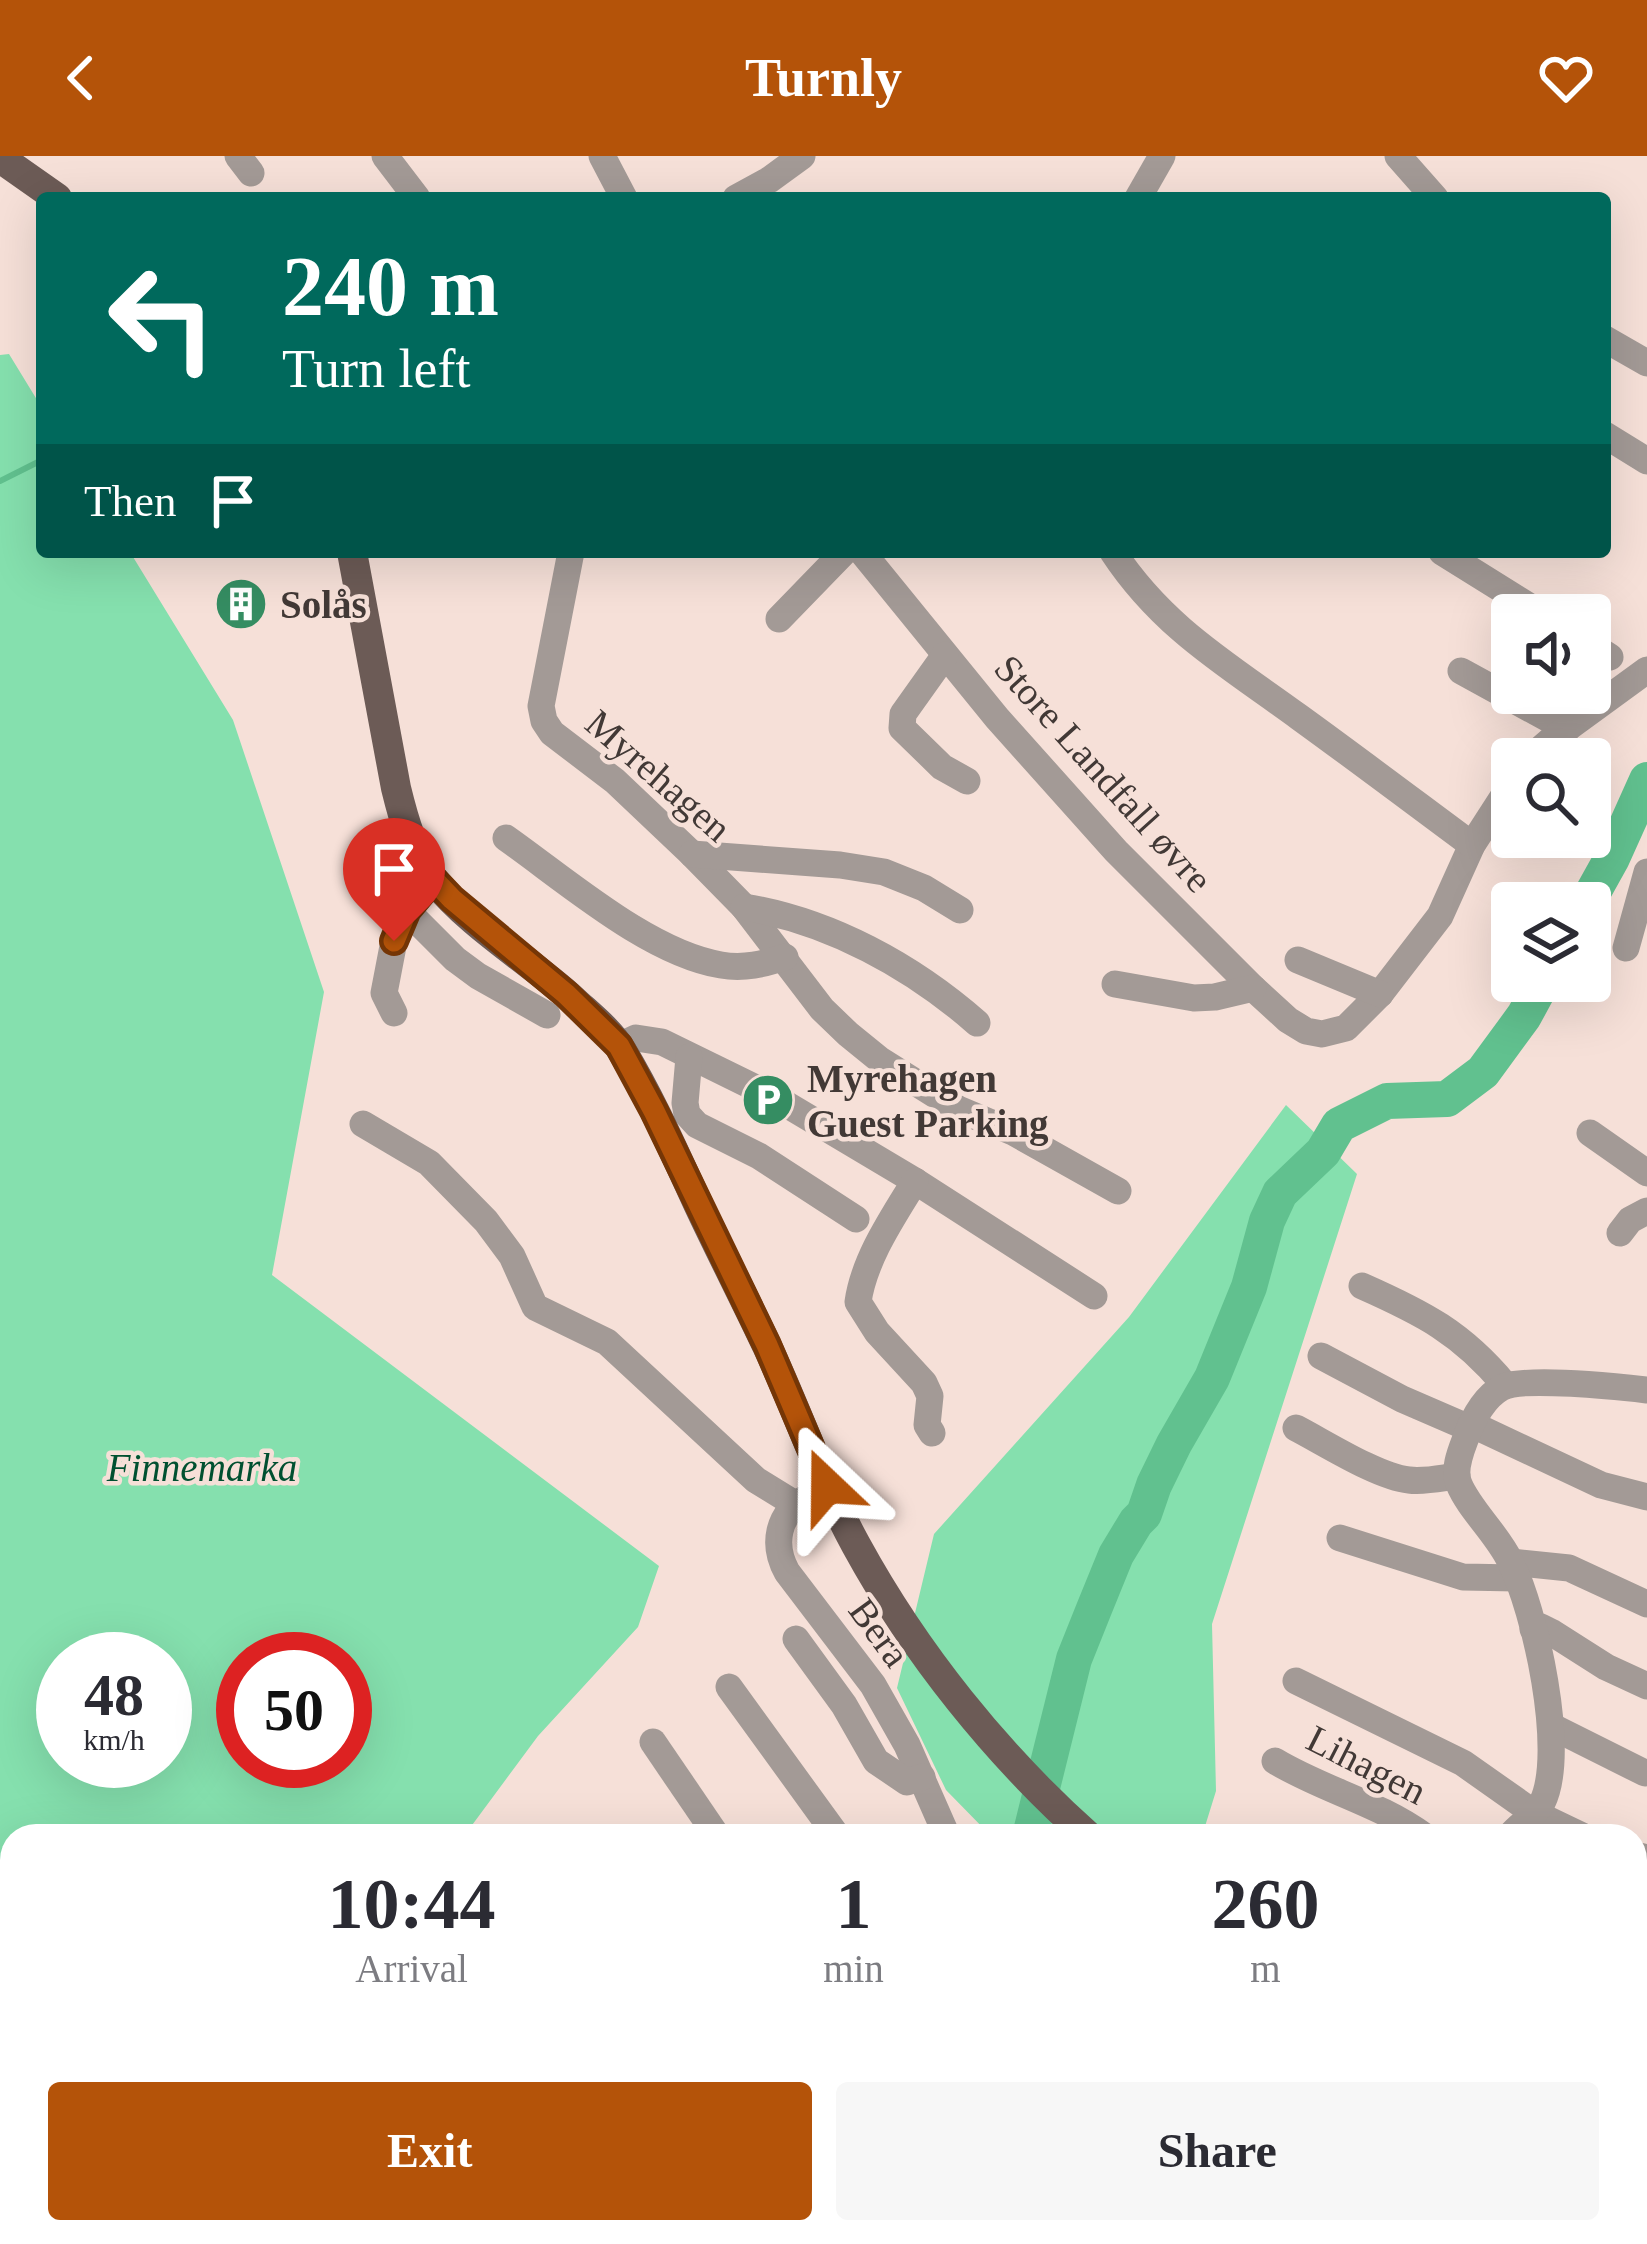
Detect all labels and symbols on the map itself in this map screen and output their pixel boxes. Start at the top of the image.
building icon: Solås [213,576,269,632]
place label: Solås [280,583,367,626]
street label: Store Landfall øvre [986,646,1221,900]
street label: Myrehagen [577,701,740,851]
pin [343,818,445,941]
place label: Myrehagen Guest Parking [807,1057,1049,1146]
parking icon: Myrehagen Guest Parking [740,1072,796,1128]
position arrow [764,1423,890,1549]
park label: Finnemarka [106,1446,297,1489]
street label: Bera [841,1590,919,1675]
speed limit sign: 50 [216,1632,372,1788]
street label: Lihagen [1300,1716,1433,1813]

